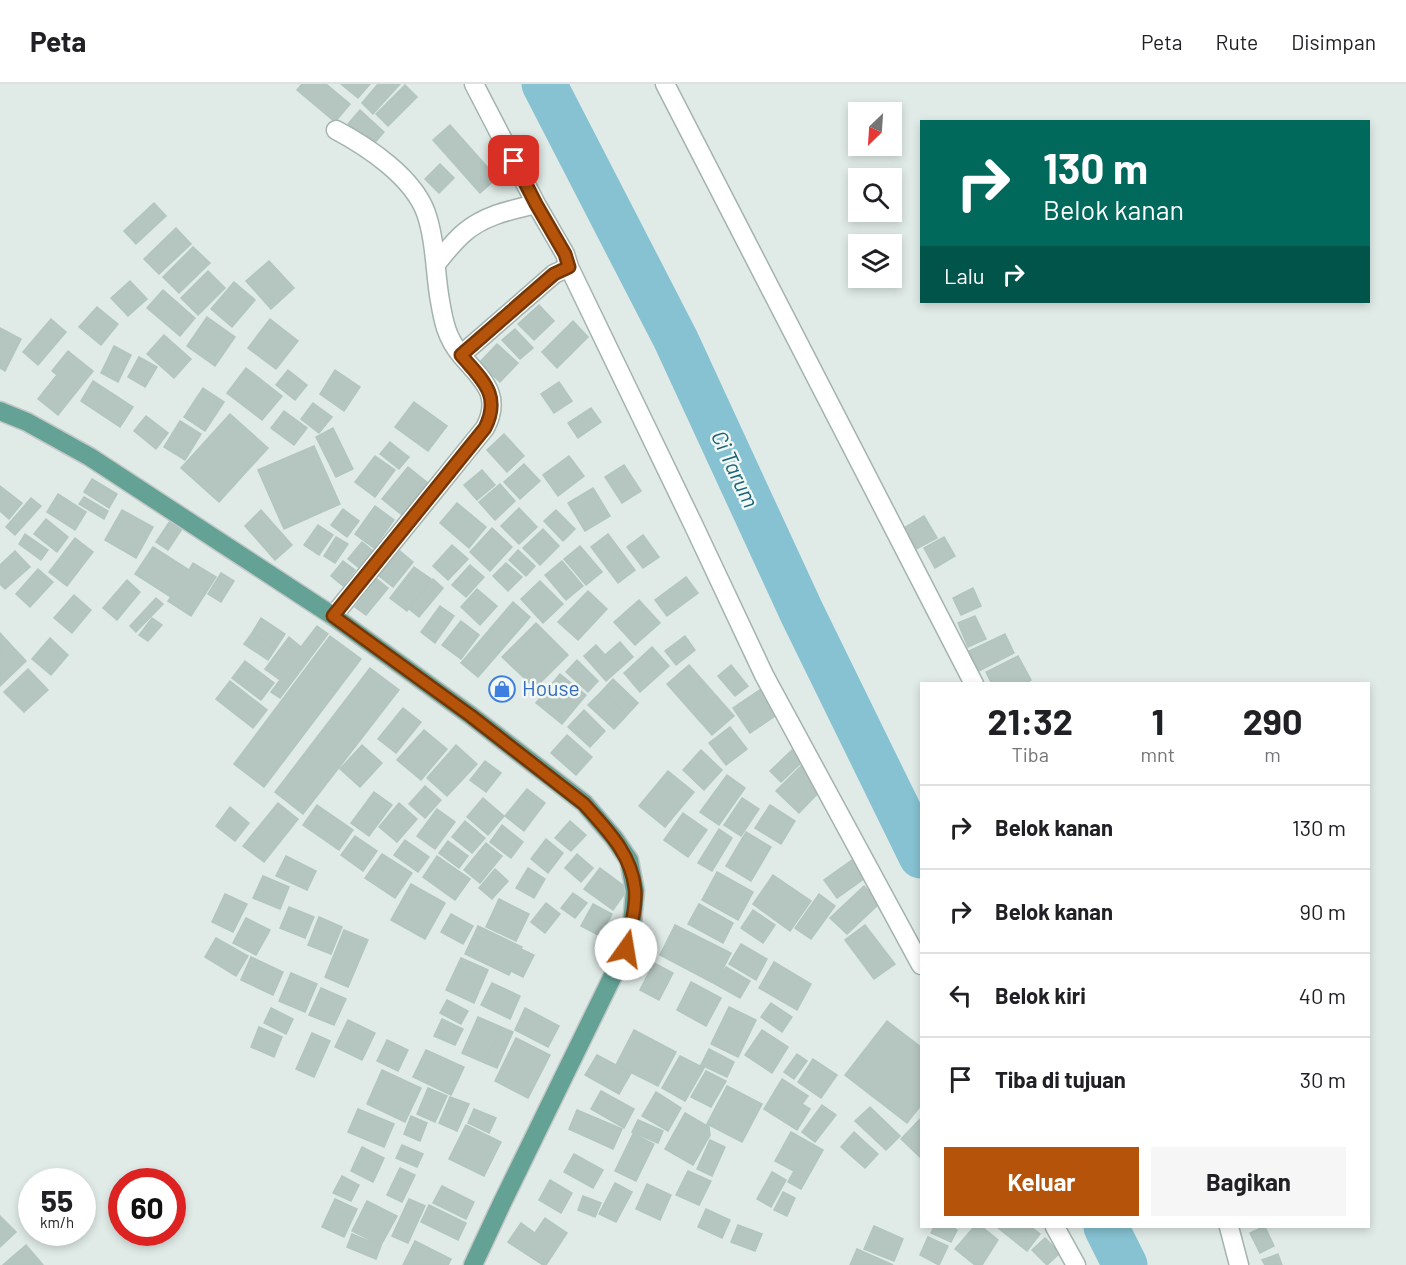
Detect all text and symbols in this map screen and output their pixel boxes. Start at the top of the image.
text: Peta [30,24,86,58]
text: Peta [1141,29,1183,54]
text: Rute [1216,29,1258,54]
text: Disimpan [1291,29,1376,54]
north arrow [848,102,902,156]
map controls [848,102,902,288]
pin [488,135,539,186]
text: 130 m [1043,142,1148,192]
icon: arrive [497,144,530,177]
icon: right [944,144,1022,222]
button: search [848,168,902,222]
text: Belok kanan [1043,193,1184,225]
button: layers [848,234,902,288]
icon: right [997,258,1030,291]
text: Lalu [944,262,985,288]
water label: Ci Tarum [707,426,765,511]
shop icon: House [487,674,517,704]
place label: House [522,675,580,700]
text: 21:32 [988,699,1073,742]
text: 1 [1151,699,1164,742]
text: 290 [1243,699,1302,742]
text: Tiba [1012,742,1049,766]
text: mnt [1141,742,1175,766]
text: m [1264,742,1281,766]
icon: right [944,811,977,844]
text: Belok kanan [995,814,1113,840]
text: 130 m [1292,814,1346,840]
icon: right [944,895,977,928]
text: Belok kanan [995,898,1113,924]
text: 90 m [1300,898,1346,924]
position arrow [594,917,658,981]
icon: left [944,979,977,1012]
text: Belok kiri [995,982,1086,1008]
text: 40 m [1299,982,1346,1008]
icon: arrive [944,1063,977,1096]
text: Tiba di tujuan [995,1066,1126,1092]
text: 30 m [1300,1066,1346,1092]
button: Keluar [944,1147,1139,1216]
button: Bagikan [1151,1147,1346,1216]
speed limit sign: 60 [108,1168,186,1246]
text: 55 [41,1182,73,1218]
text: km/h [40,1213,74,1231]

